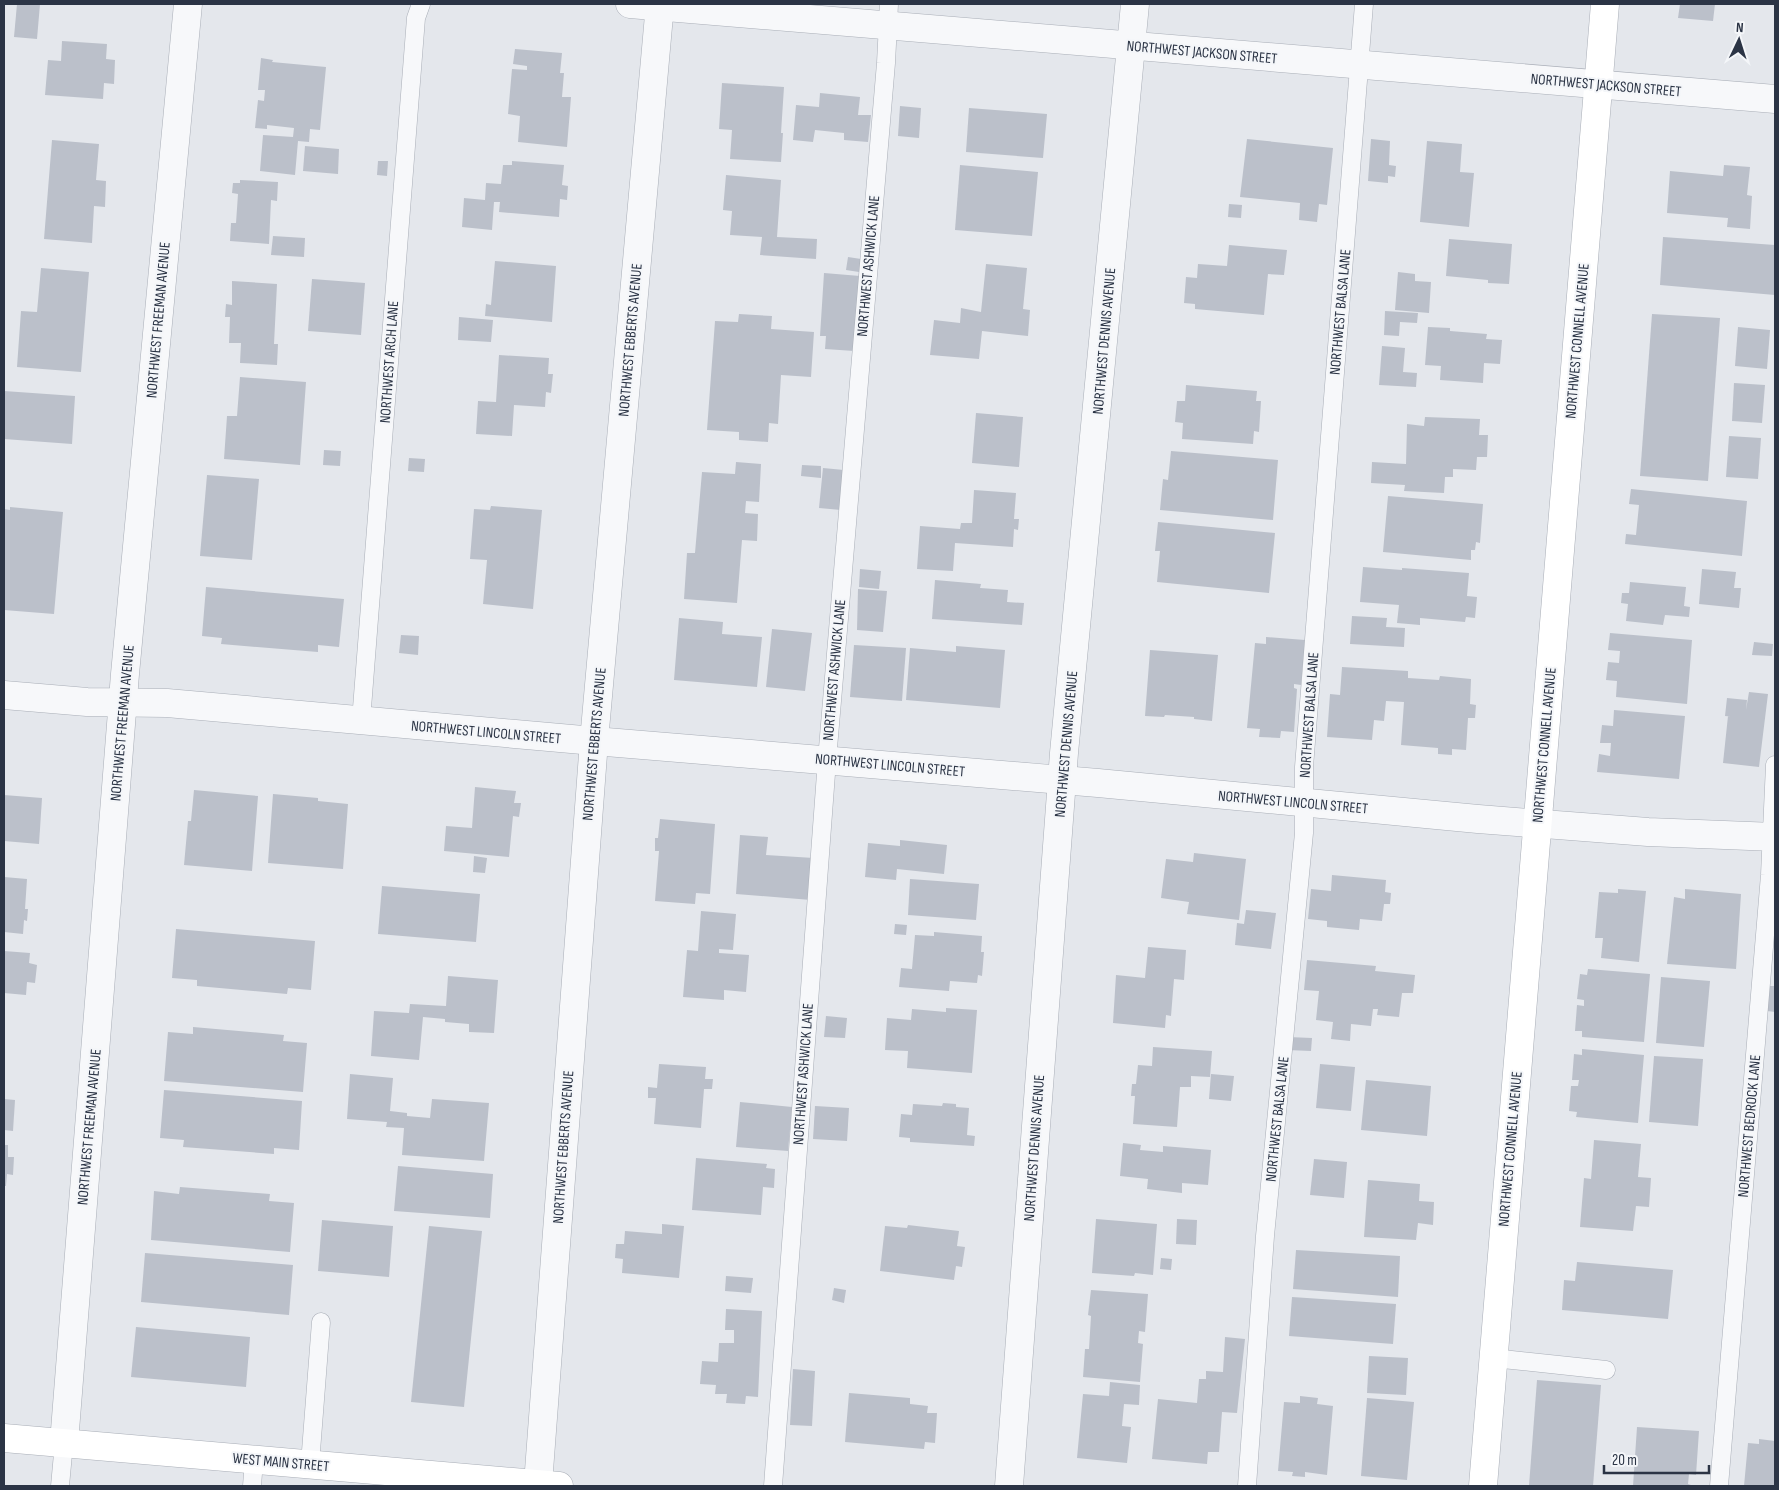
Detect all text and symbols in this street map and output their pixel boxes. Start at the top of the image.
north arrow [1714,15,1764,65]
text: N [1736,19,1744,36]
street label: NORTHWEST JACKSON STREET [1126,36,1278,69]
street label: NORTHWEST JACKSON STREET [1530,69,1682,102]
street label: NORTHWEST ASHWICK LANE [853,195,884,338]
street label: NORTHWEST FREEMAN AVENUE [142,241,175,399]
street label: NORTHWEST BALSA LANE [1326,248,1355,376]
street label: NORTHWEST EBBERTS AVENUE [614,263,647,417]
street label: NORTHWEST CONNELL AVENUE [1561,263,1594,420]
street label: NORTHWEST DENNIS AVENUE [1089,267,1120,415]
street label: NORTHWEST ARCH LANE [376,300,403,424]
street label: NORTHWEST ASHWICK LANE [819,599,850,742]
street label: NORTHWEST FREEMAN AVENUE [106,644,139,802]
street label: NORTHWEST BALSA LANE [1296,652,1323,779]
street label: NORTHWEST EBBERTS AVENUE [578,667,611,821]
street label: NORTHWEST CONNELL AVENUE [1528,667,1561,824]
street label: NORTHWEST DENNIS AVENUE [1051,670,1082,818]
street label: NORTHWEST LINCOLN STREET [410,716,562,749]
street label: NORTHWEST LINCOLN STREET [814,749,966,782]
street label: NORTHWEST LINCOLN STREET [1217,786,1369,819]
street label: NORTHWEST ASHWICK LANE [789,1003,818,1145]
street label: NORTHWEST FREEMAN AVENUE [73,1048,106,1206]
street label: NORTHWEST BEDROCK LANE [1734,1054,1765,1198]
street label: NORTHWEST BALSA LANE [1261,1055,1294,1183]
street label: NORTHWEST EBBERTS AVENUE [549,1070,578,1224]
street label: NORTHWEST CONNELL AVENUE [1494,1071,1527,1228]
street label: NORTHWEST DENNIS AVENUE [1020,1074,1049,1222]
scale bar [1604,1442,1709,1474]
street label: WEST MAIN STREET [232,1449,330,1476]
text: 20 m [1612,1451,1637,1470]

